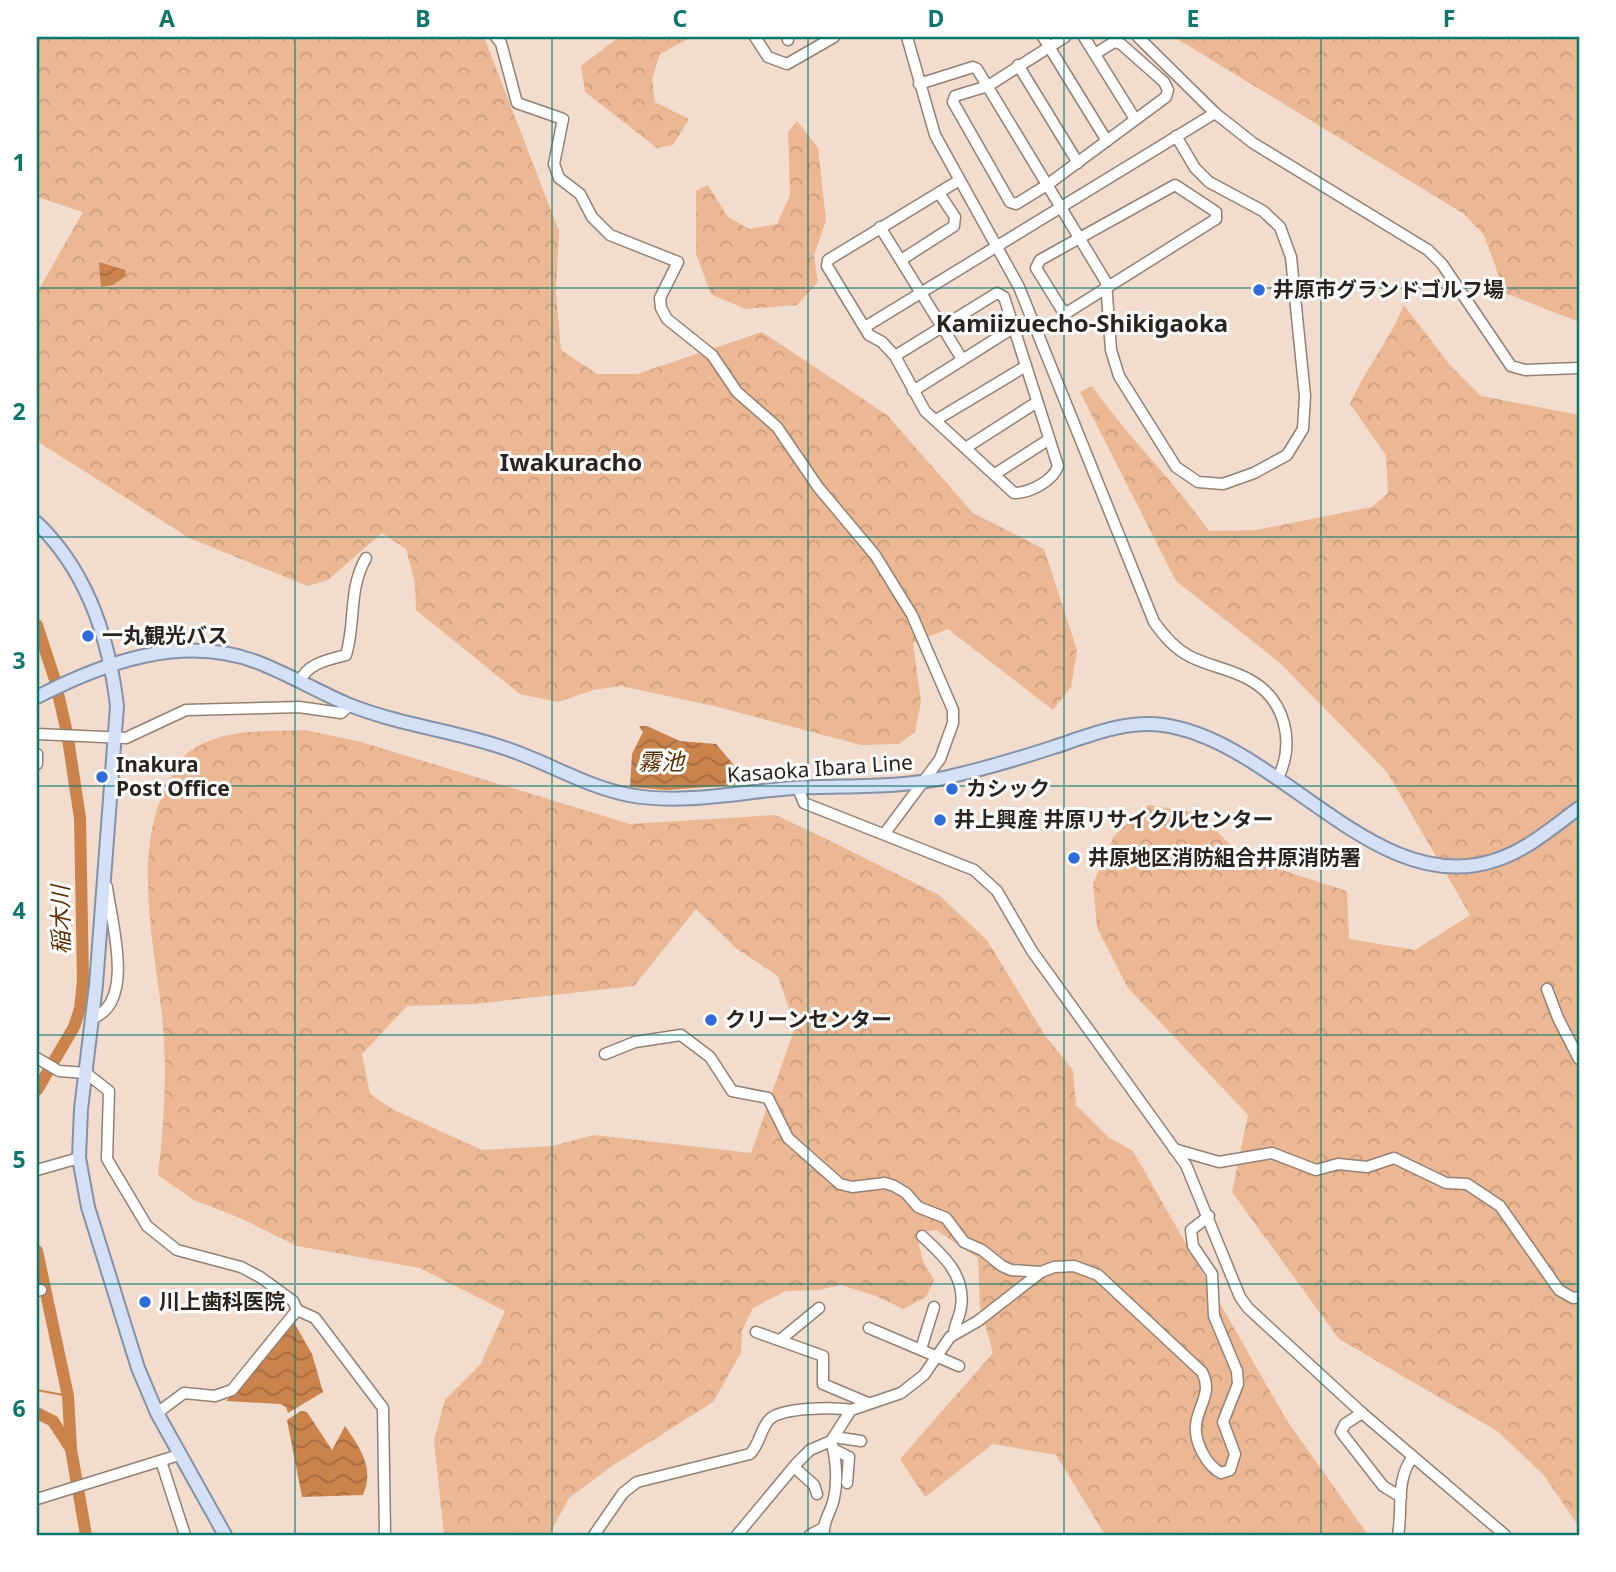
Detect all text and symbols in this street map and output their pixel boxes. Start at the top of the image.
text: A [159,2,175,34]
text: B [415,2,431,34]
text: C [673,2,688,34]
text: D [928,2,944,34]
text: E [1187,2,1199,34]
text: F [1443,2,1455,34]
text: 1 [12,146,26,178]
place label: 井原市グランドゴルフ場 [1273,275,1504,303]
marker: 井原市グランドゴルフ場 [1251,282,1267,298]
district label: Kamiizuecho-Shikigaoka [936,306,1228,339]
text: 2 [12,395,26,427]
district label: Iwakuracho [500,445,642,478]
place label: 一丸観光バス [102,621,228,649]
marker: 一丸観光バス [80,628,96,644]
text: 3 [12,644,26,676]
water label: 霧池 [638,745,686,777]
street label: Kasaoka Ibara Line [726,748,914,788]
place label: Inakura Post Office [116,750,230,802]
marker: Inakura Post Office [94,769,110,785]
place label: カシック [966,774,1050,802]
marker: カシック [944,781,960,797]
place label: 井上興産 井原リサイクルセンター [954,805,1273,833]
marker: 井上興産 井原リサイクルセンター [932,812,948,828]
place label: 井原地区消防組合井原消防署 [1088,843,1361,871]
marker: 井原地区消防組合井原消防署 [1066,850,1082,866]
water label: 稲木川 [43,882,77,955]
text: 4 [12,894,26,926]
place label: クリーンセンター [725,1005,892,1033]
marker: クリーンセンター [703,1012,719,1028]
text: 5 [12,1143,26,1175]
place label: 川上歯科医院 [159,1287,285,1315]
marker: 川上歯科医院 [137,1294,153,1310]
text: 6 [12,1392,26,1424]

